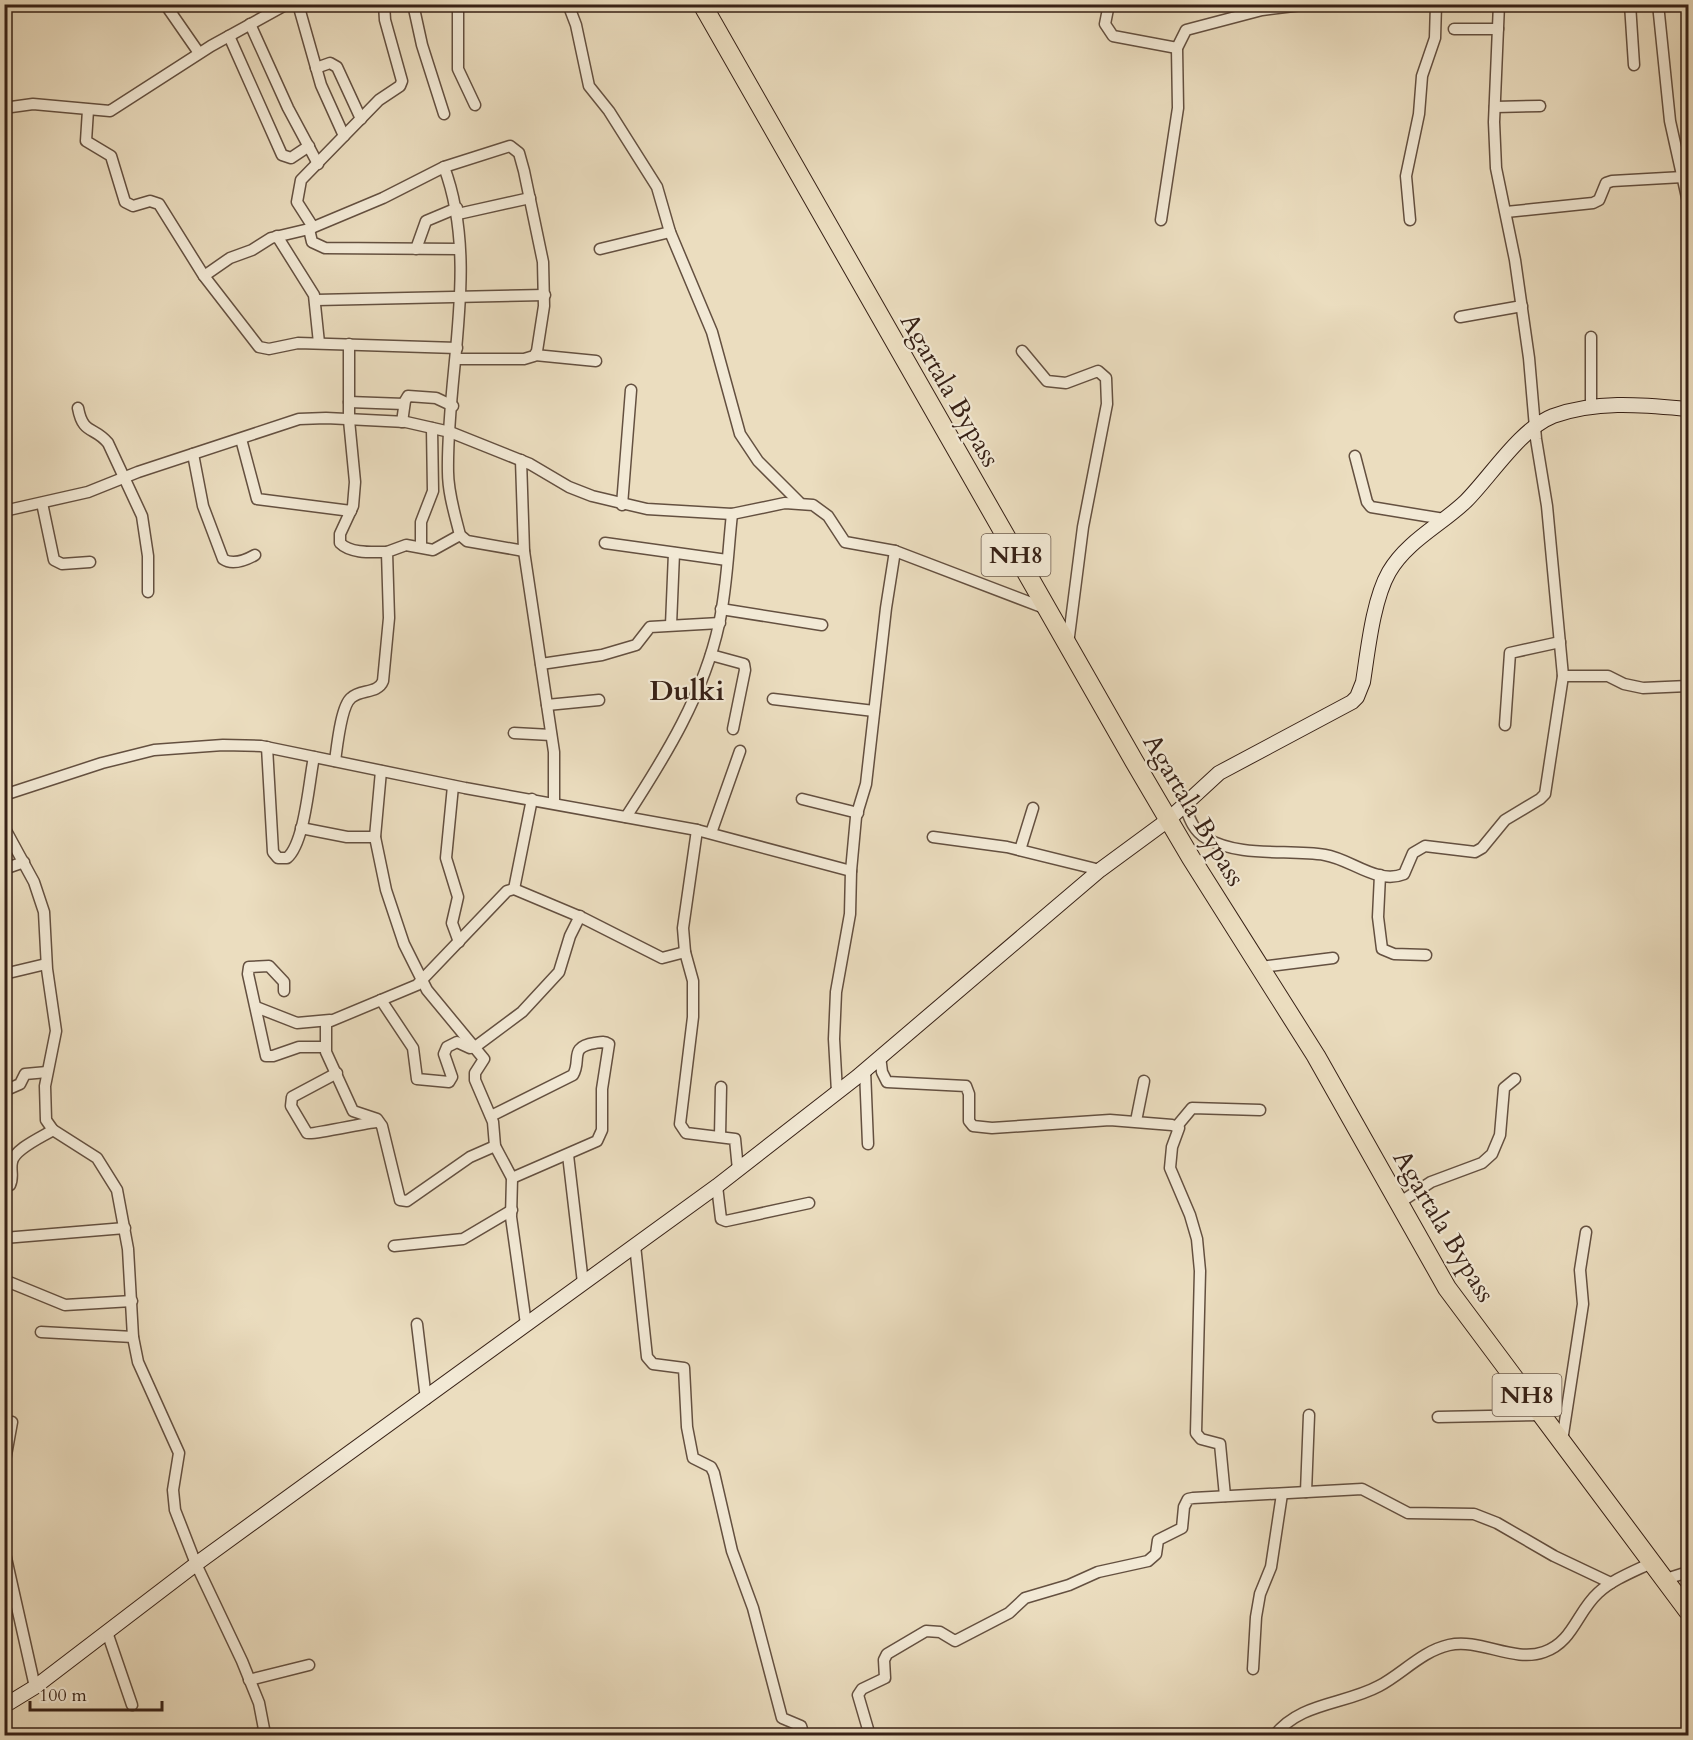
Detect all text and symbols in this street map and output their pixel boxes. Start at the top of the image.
street label: Agartala Bypass [892,307,1008,473]
road number: NH8 [982,534,1050,576]
district label: Dulki [650,672,725,710]
street label: Agartala Bypass [1135,727,1253,893]
street label: Agartala Bypass [1385,1143,1503,1309]
road number: NH8 [1492,1374,1562,1416]
scale bar [30,1674,162,1712]
text: 100 m [39,1683,87,1708]

